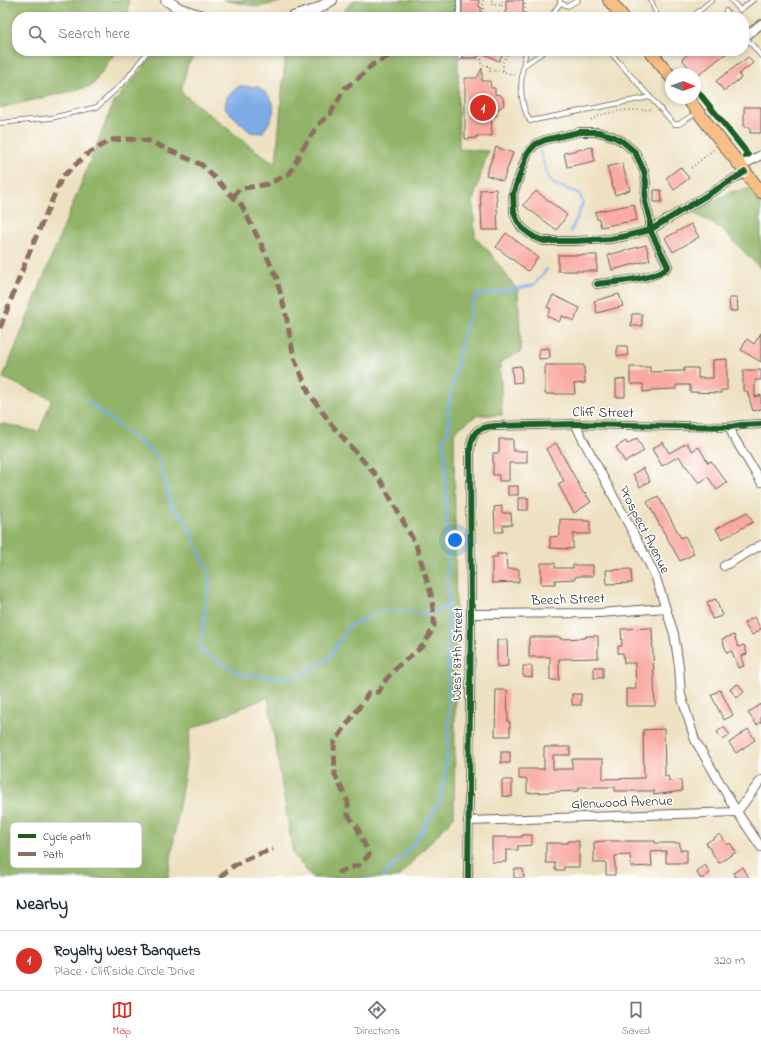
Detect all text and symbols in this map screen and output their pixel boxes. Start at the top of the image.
search box [12,12,749,56]
icon: search [26,23,48,45]
text: Search here [58,23,130,45]
north arrow [665,68,701,104]
pin: 1 [470,93,496,123]
street label: Cliff Street [572,402,634,424]
street label: Prospect Avenue [613,482,676,578]
your location [445,530,465,550]
street label: Beech Street [530,588,605,612]
street label: West 87th Street [447,607,469,701]
street label: Glenwood Avenue [571,791,674,815]
legend [10,822,142,868]
text: Cycle path [43,829,91,846]
text: Path [43,847,64,863]
text: Nearby [16,892,68,917]
text: Royalty West Banquets [54,940,201,962]
text: 1 [27,951,31,970]
text: 320 m [714,951,745,970]
text: Place · Cliffside Circle Drive [54,962,195,981]
tab: Map [111,999,133,1039]
tab: Directions [354,999,400,1039]
tab: Saved [622,999,650,1039]

